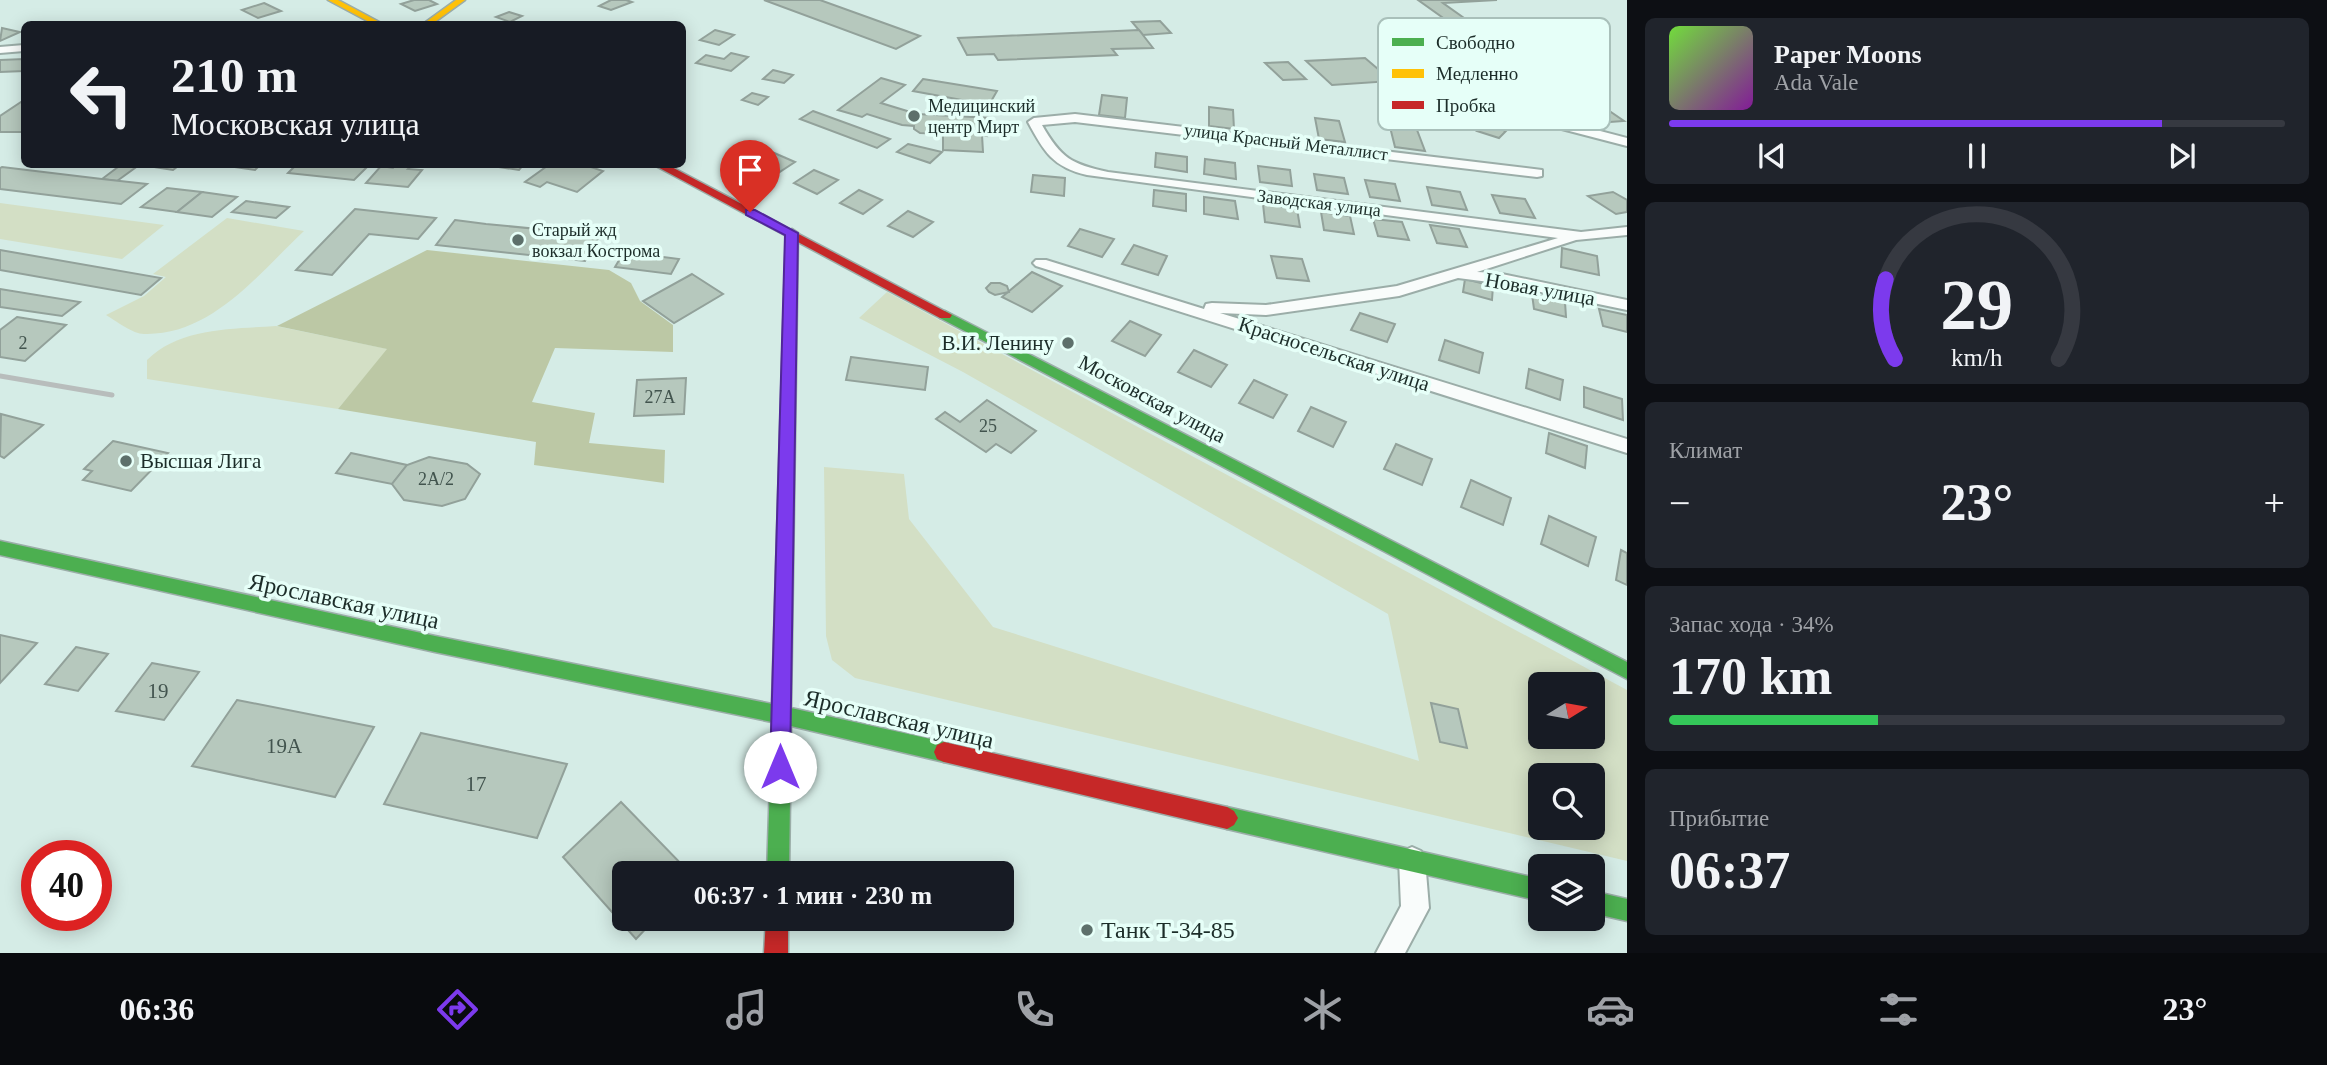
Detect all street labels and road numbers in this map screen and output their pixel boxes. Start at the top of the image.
street label: улица Красный Металлист [1183,120,1389,164]
street label: Заводская улица [1256,185,1382,221]
street label: Новая улица [1483,268,1598,311]
street label: Красносельская улица [1235,312,1433,396]
street label: Московская улица [1074,350,1230,448]
street label: Ярославская улица [246,568,442,634]
street label: Ярославская улица [802,685,997,754]

